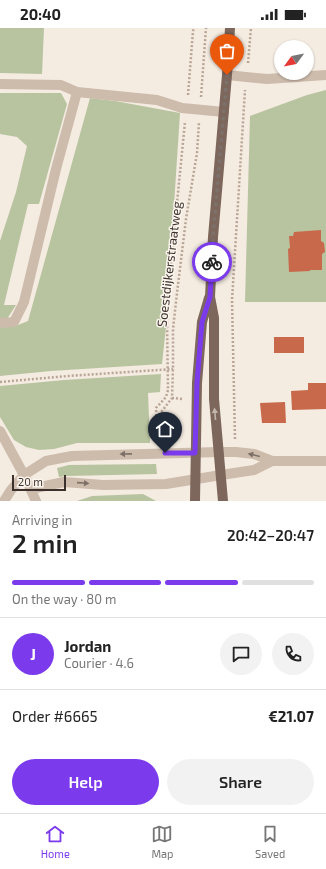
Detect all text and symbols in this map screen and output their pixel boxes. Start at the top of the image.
text: 20:40 [20,5,61,23]
pin [210,34,244,75]
icon: bag [216,40,238,62]
north arrow [274,40,314,80]
map controls [274,40,314,80]
street label: Soestdijkerstraatweg [153,200,185,328]
courier [192,242,232,282]
icon: bike [201,251,223,273]
one-way arrow [212,408,219,420]
pin [148,412,182,453]
icon: home [154,418,176,440]
one-way arrow [120,451,132,458]
one-way arrow [248,452,260,458]
scale bar [12,473,66,492]
text: 20 m [18,475,43,488]
one-way arrow [77,480,89,487]
text: Arriving in [12,512,72,528]
text: 20:42–20:47 [227,526,314,544]
text: 2 min [12,527,78,558]
text: On the way · 80 m [12,591,116,607]
button: chat [220,633,262,675]
button: phone [272,633,314,675]
text: Jordan [64,637,111,655]
text: J [30,645,36,663]
text: Courier · 4.6 [64,655,134,671]
text: Order #6665 [12,707,98,725]
text: €21.07 [268,707,314,725]
button: Help [12,759,159,805]
button: Share [167,759,314,805]
tab: Home [41,823,70,860]
tab: Map [151,823,174,860]
tab: Saved [255,823,285,860]

